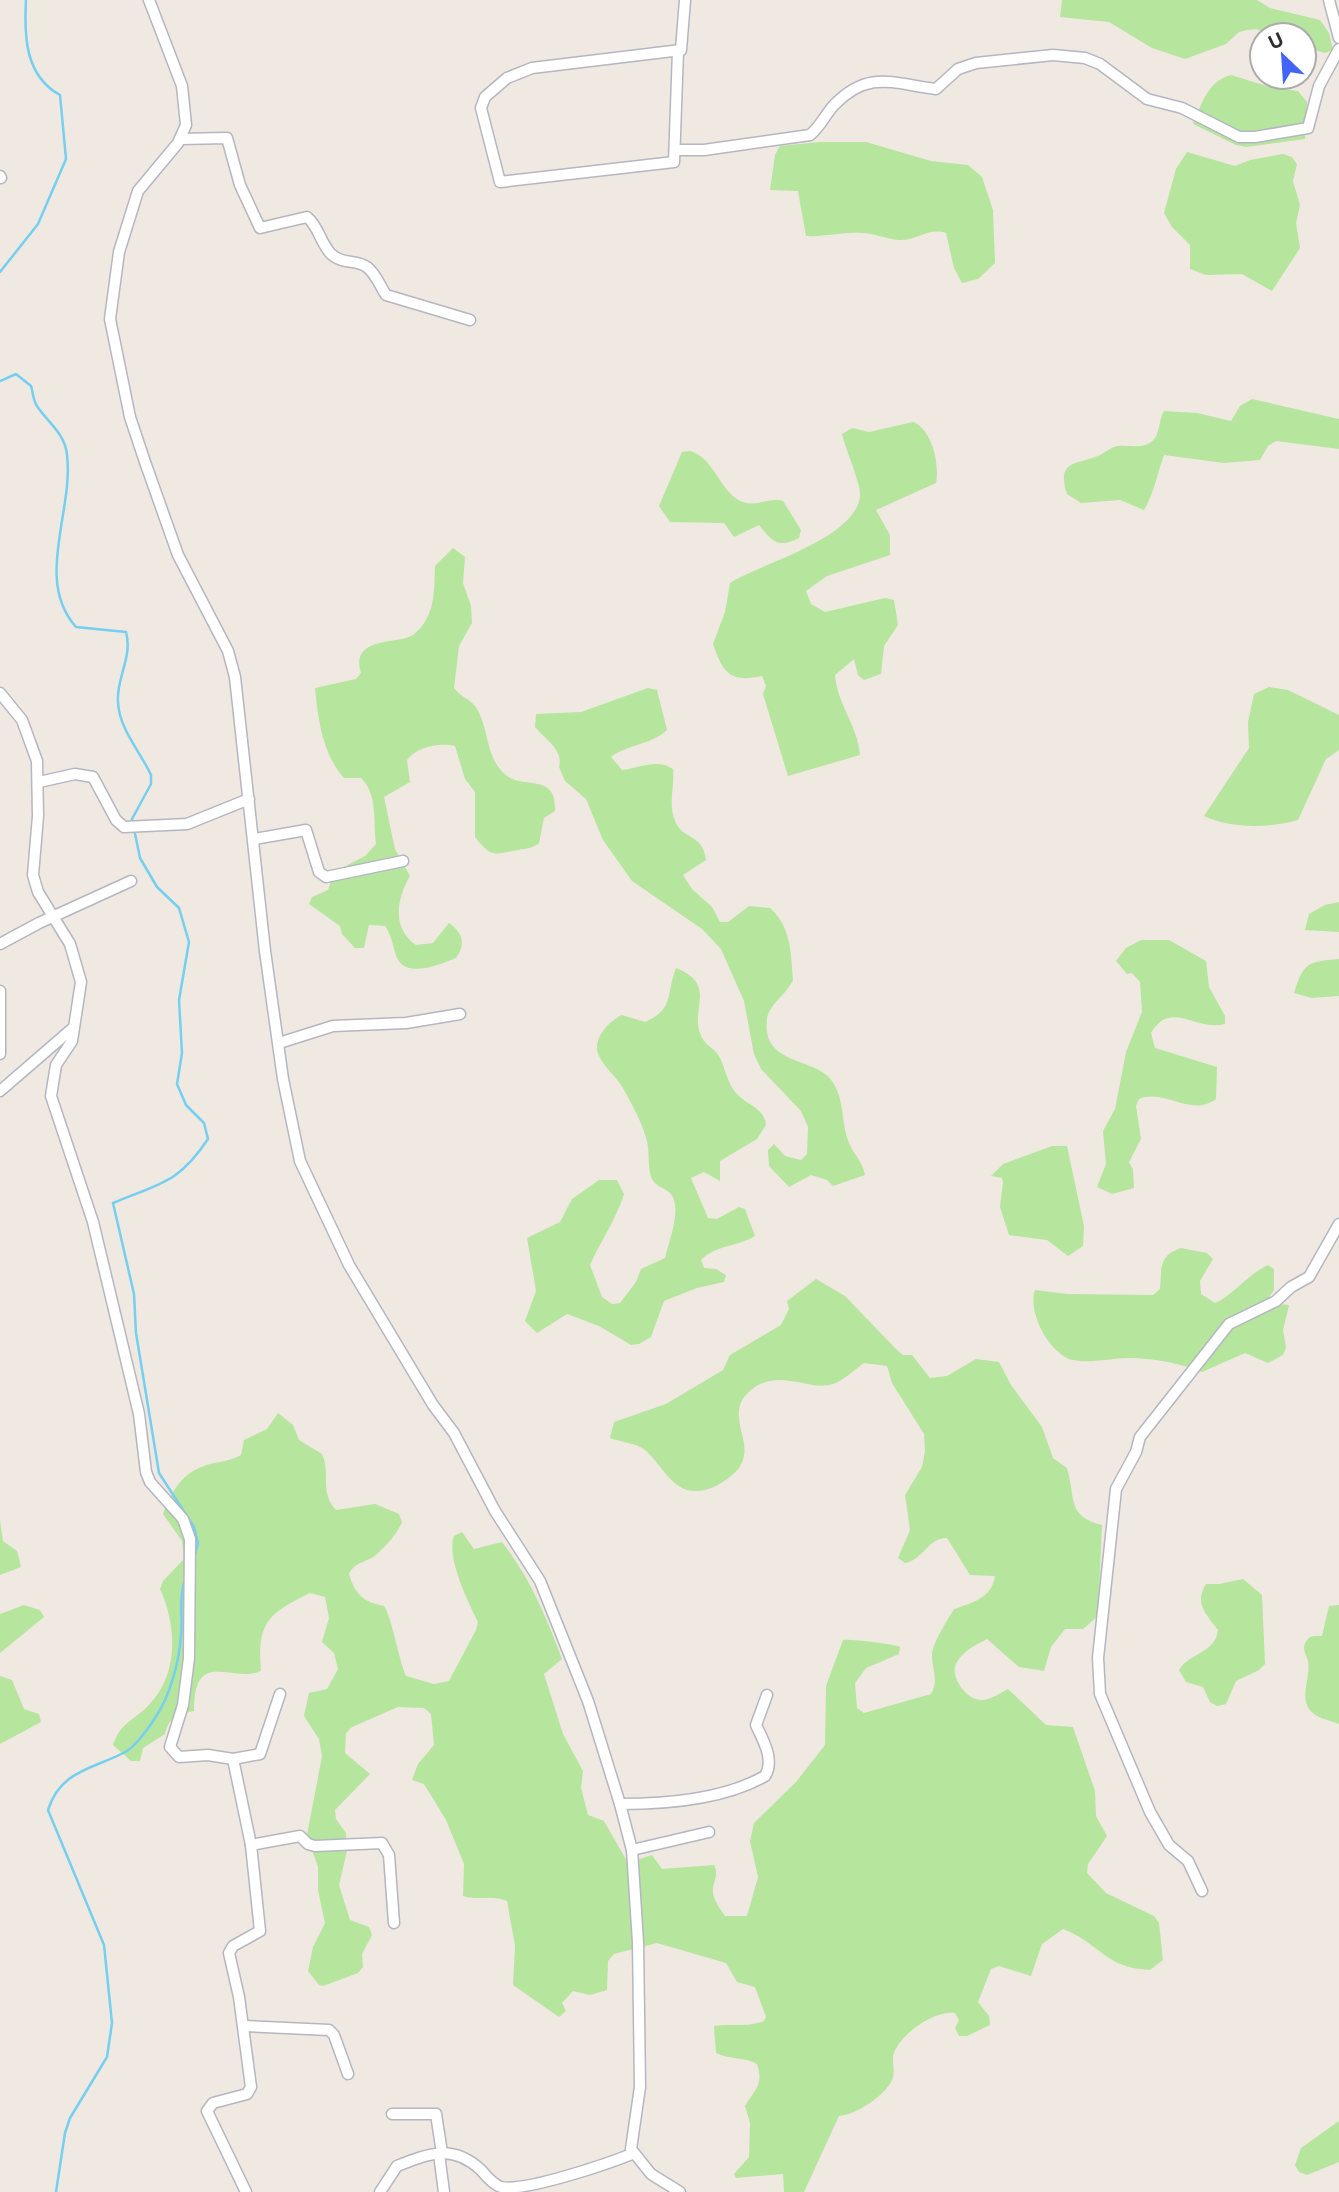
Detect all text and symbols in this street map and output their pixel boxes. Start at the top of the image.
north arrow [1248,21,1318,91]
text: U [1265,28,1287,54]

